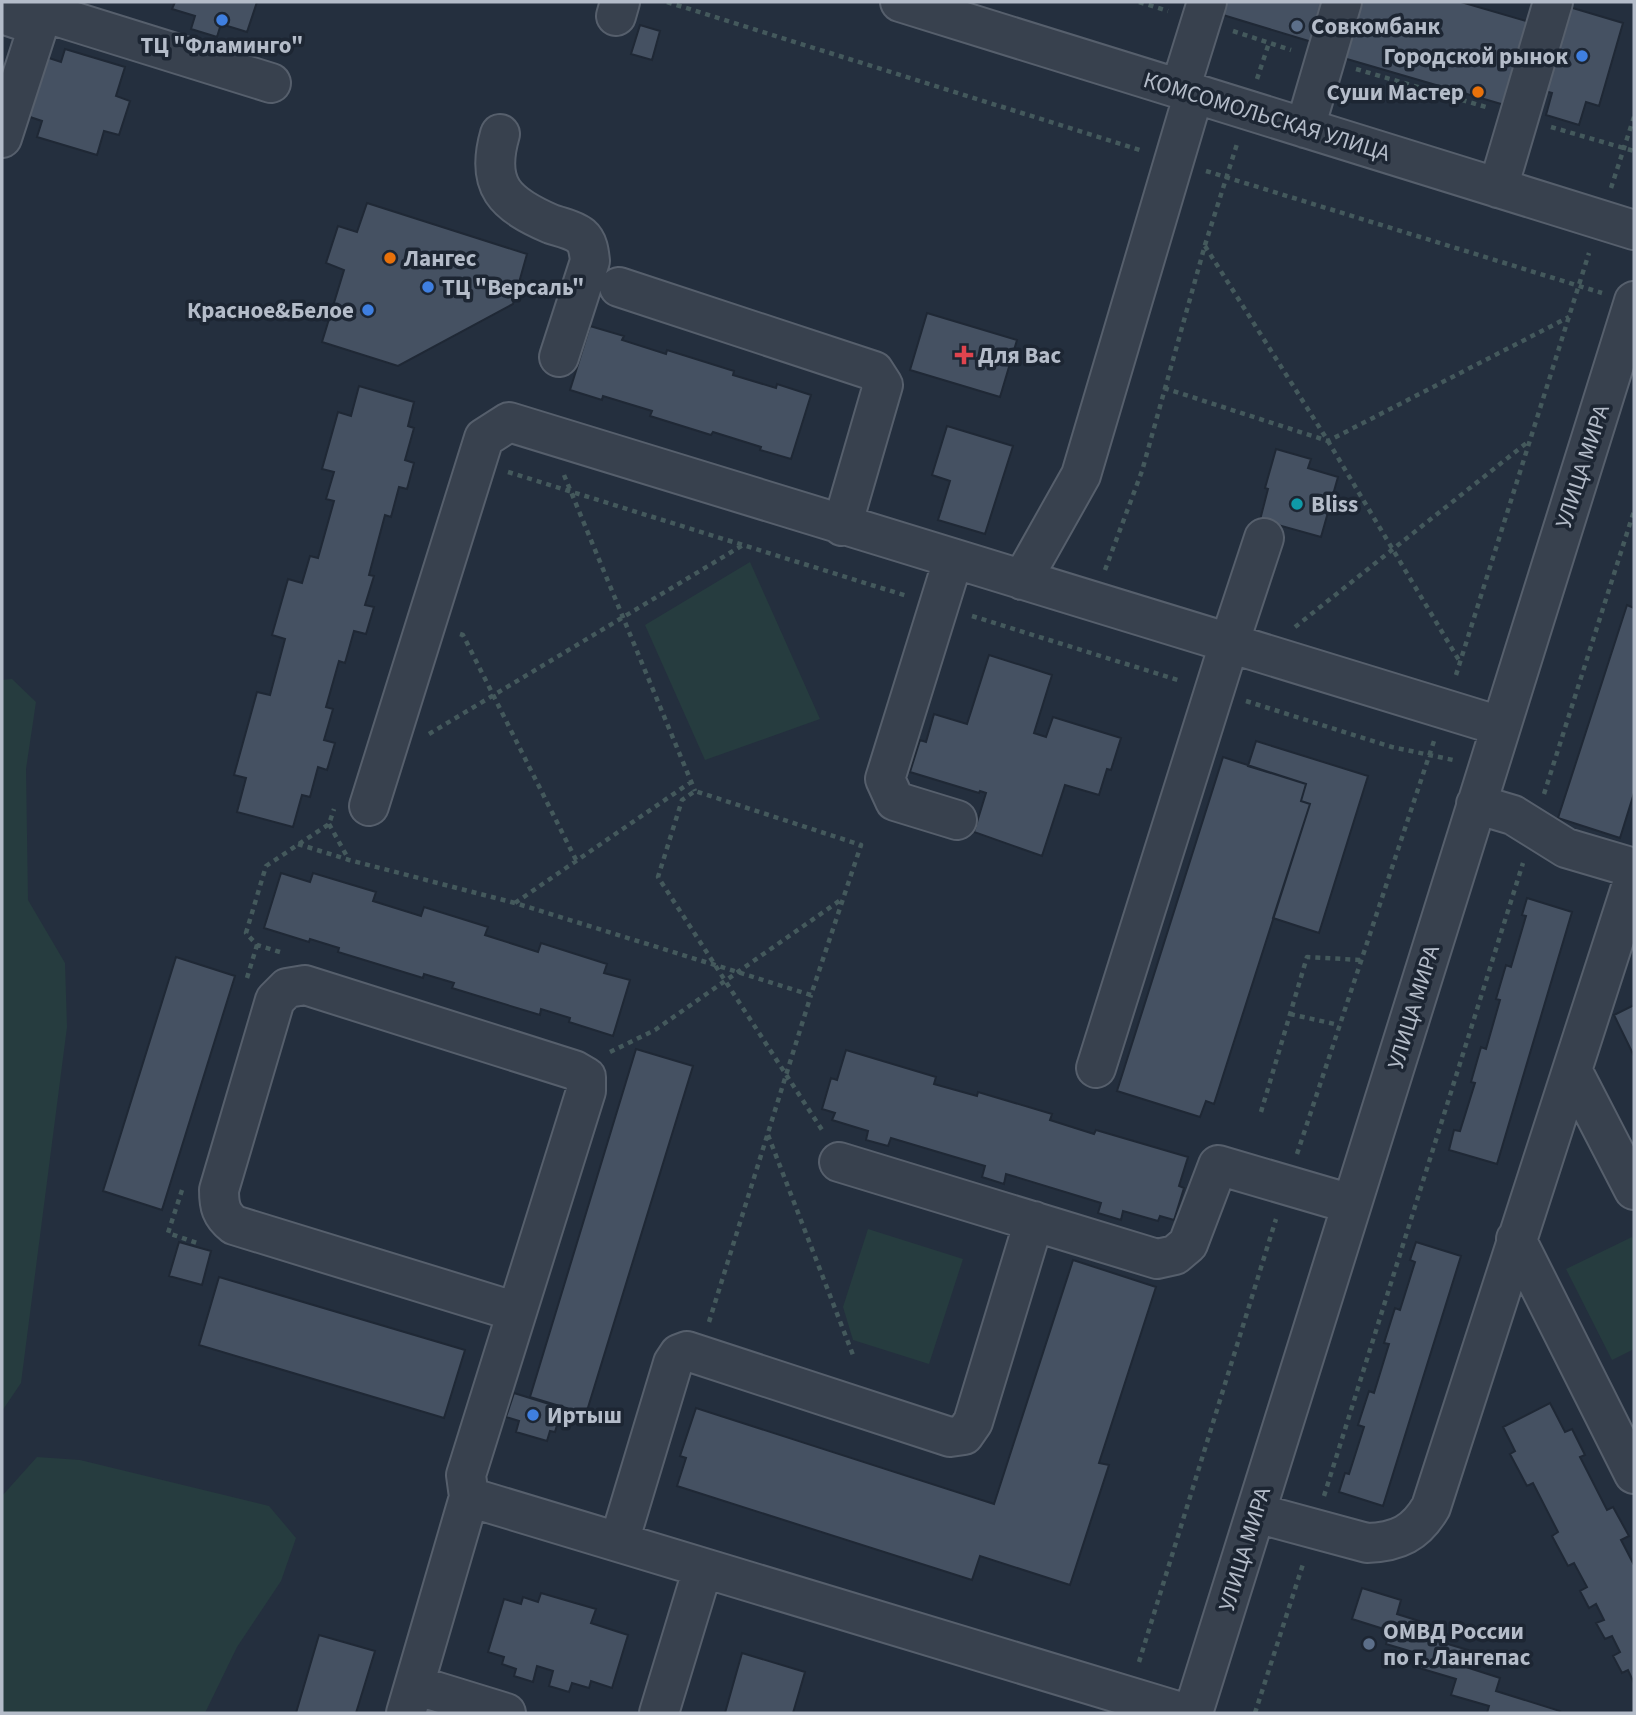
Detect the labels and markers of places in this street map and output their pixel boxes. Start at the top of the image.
place label: Совкомбанк [1311,10,1440,43]
marker: ТЦ "Фламинго" [214,12,230,28]
marker: Совкомбанк [1289,18,1305,34]
place label: ТЦ "Фламинго" [141,29,303,62]
place label: Городской рынок [1383,40,1568,73]
marker: Городской рынок [1574,48,1590,64]
place label: Суши Мастер [1326,76,1464,109]
marker: Суши Мастер [1470,84,1486,100]
place label: Лангес [403,242,477,275]
marker: Лангес [382,250,398,266]
place label: ТЦ "Версаль" [442,271,584,304]
marker: ТЦ "Версаль" [420,279,436,295]
place label: Красное&Белое [187,294,354,327]
marker: Красное&Белое [360,302,376,318]
place label: Для Вас [978,339,1061,372]
marker: Для Вас [956,347,972,363]
place label: Bliss [1311,488,1358,521]
marker: Bliss [1289,496,1305,512]
place label: Иртыш [547,1399,622,1432]
marker: Иртыш [525,1407,541,1423]
place label: ОМВД России по г. Лангепас [1383,1615,1531,1674]
marker: ОМВД России по г. Лангепас [1361,1636,1377,1652]

